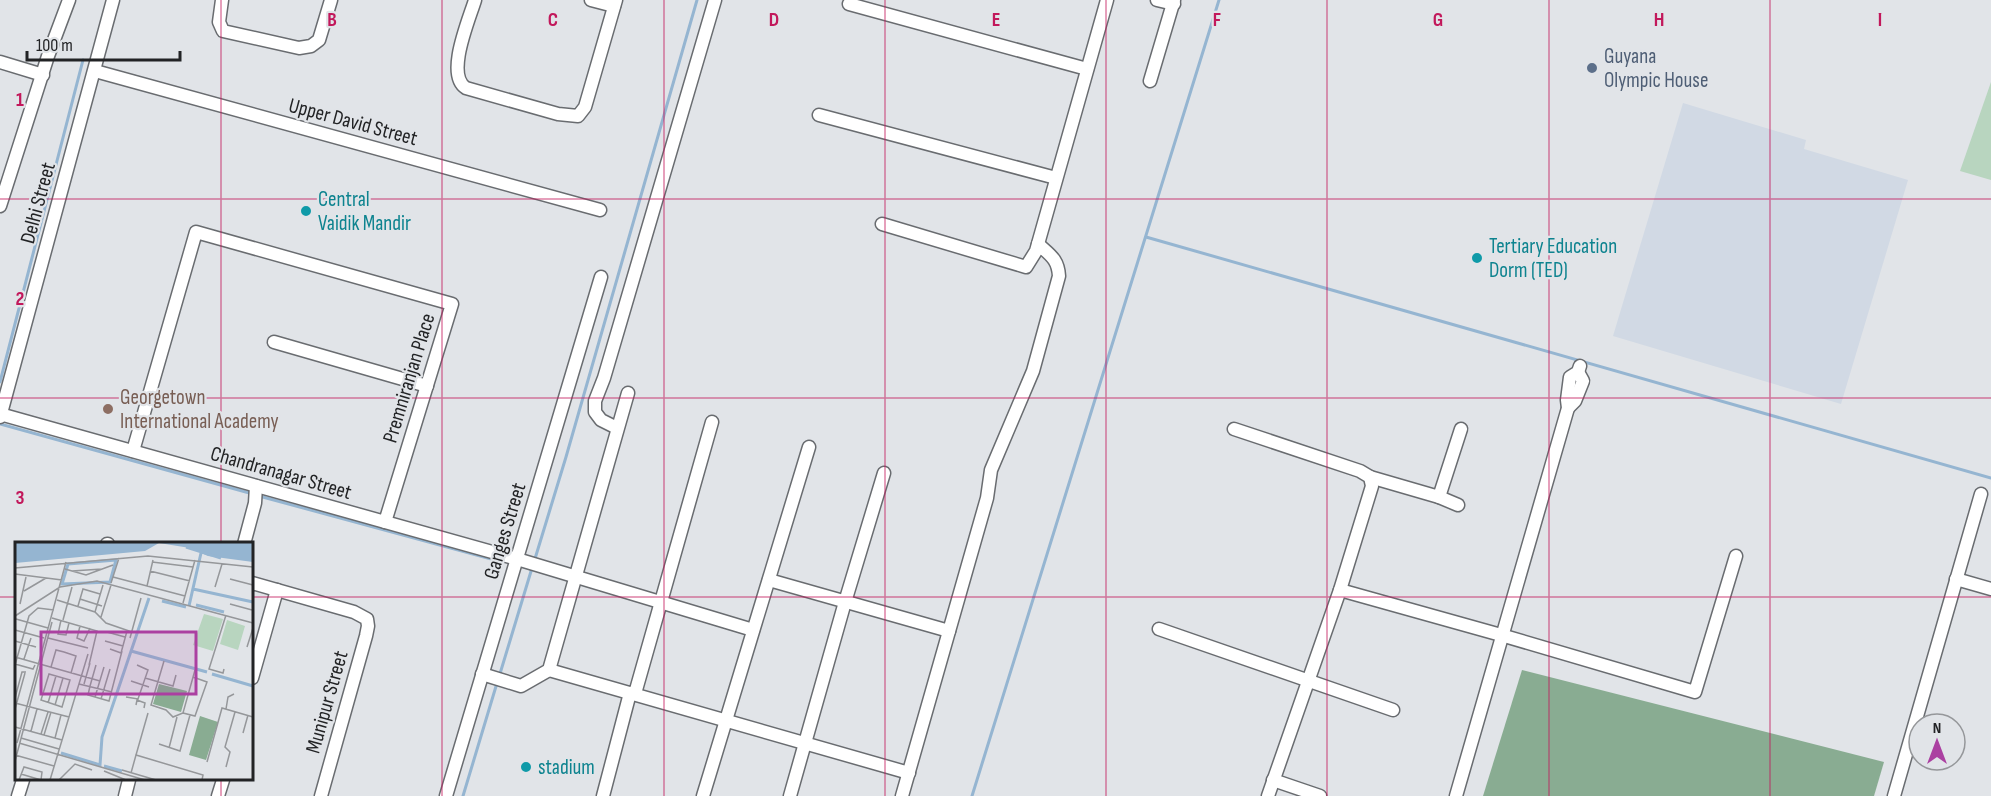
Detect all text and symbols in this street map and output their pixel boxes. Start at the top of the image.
text: B [327,8,337,32]
text: C [548,8,558,32]
text: D [769,8,779,32]
text: E [992,8,1000,32]
text: F [1213,8,1221,32]
text: G [1433,8,1443,32]
text: H [1654,8,1664,32]
text: I [1878,8,1882,32]
scale bar [27,24,180,62]
text: 100 m [36,35,73,56]
place label: Guyana Olympic House [1604,44,1708,93]
marker: Guyana Olympic House [1585,61,1599,75]
text: 1 [16,88,24,112]
street label: Upper David Street [286,93,420,151]
street label: Delhi Street [15,160,61,246]
place label: Central Vaidik Mandir [318,187,411,236]
marker: Central Vaidik Mandir [299,204,313,218]
place label: Tertiary Education Dorm (TED) [1489,234,1617,283]
marker: Tertiary Education Dorm (TED) [1470,251,1484,265]
text: 2 [16,287,24,311]
street label: Premniranjan Place [377,310,441,446]
place label: Georgetown International Academy [120,385,279,434]
marker: Georgetown International Academy [101,402,115,416]
street label: Chandranagar Street [208,441,354,505]
street label: Ganges Street [479,480,531,582]
text: 3 [16,486,25,510]
inset map [15,542,254,781]
street label: Munipur Street [300,648,354,756]
north arrow [1907,712,1967,772]
text: N [1933,719,1941,738]
place label: stadium [538,755,595,780]
marker: stadium [519,760,533,774]

